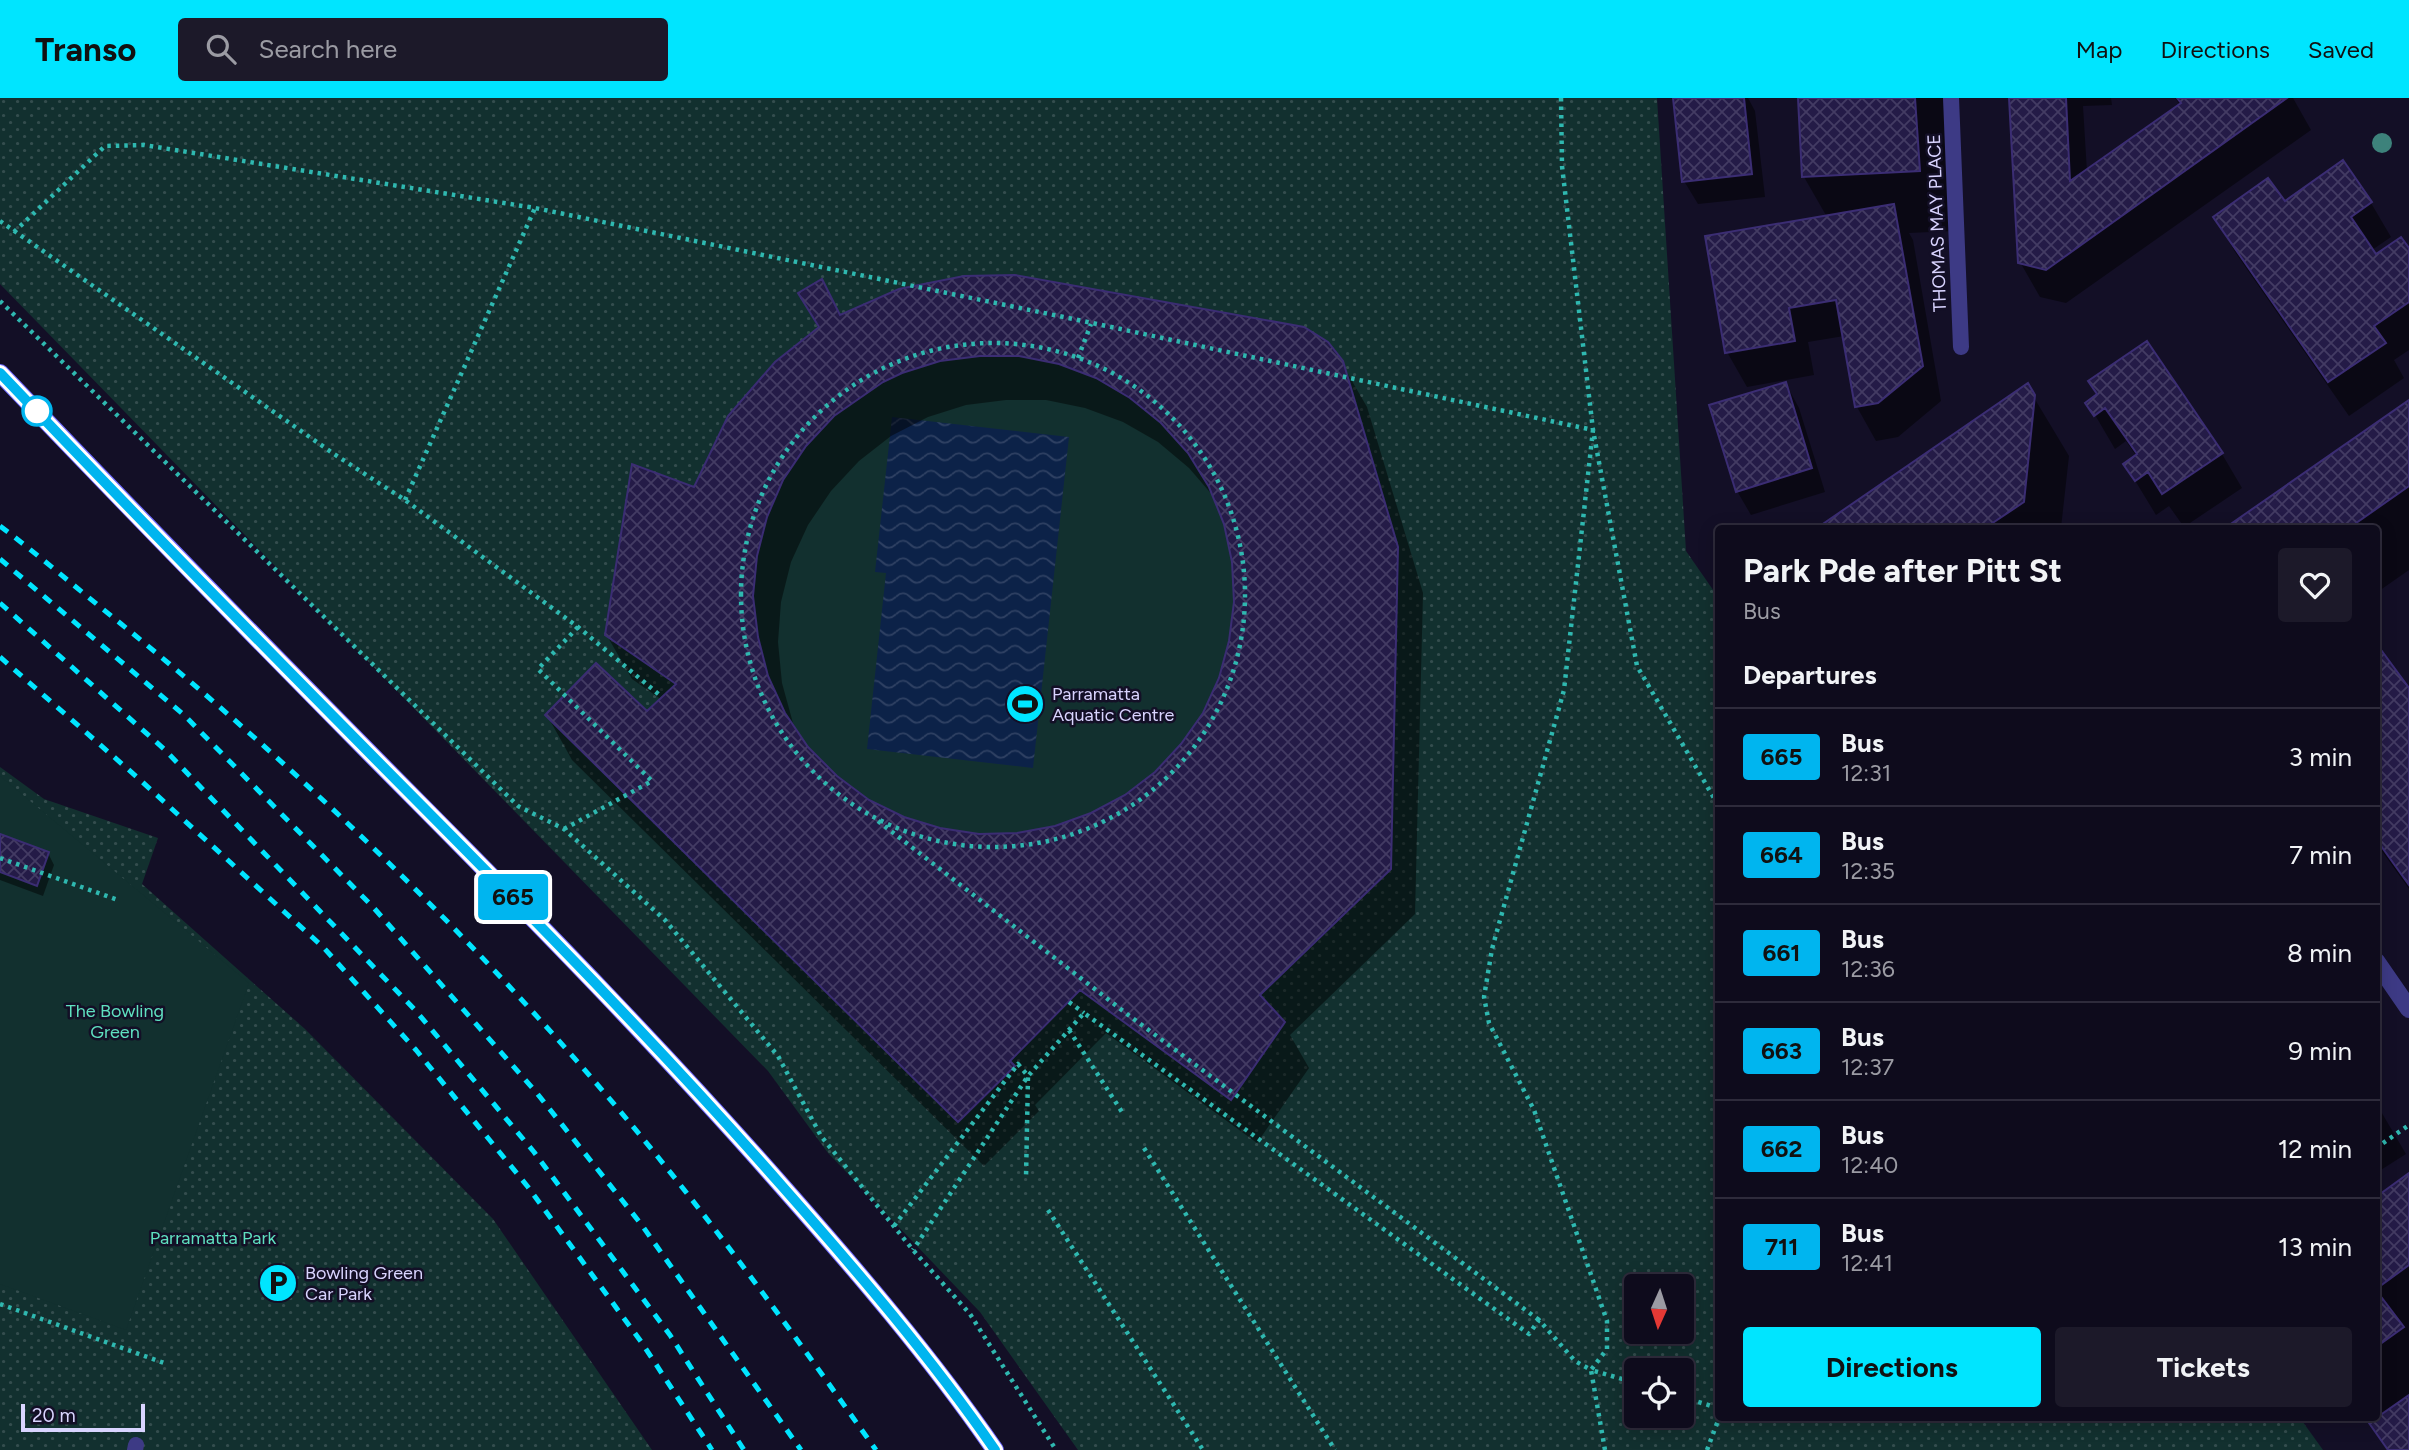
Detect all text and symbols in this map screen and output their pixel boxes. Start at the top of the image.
search box [178,18,668,81]
text: Transo [35,30,136,69]
icon: search [202,30,240,68]
text: Search here [258,33,397,65]
text: Map [2076,35,2122,64]
text: Directions [2160,35,2270,64]
text: Saved [2308,35,2374,64]
street label: THOMAS MAY PLACE [1923,134,1951,312]
unlabelled marker [22,396,52,426]
button: heart [2278,548,2352,622]
text: Park Pde after Pitt St [1743,551,2062,590]
text: Bus [1743,597,1781,625]
text: Departures [1743,659,1877,691]
sports icon: Parramatta Aquatic Centre [1004,683,1046,725]
place label: Parramatta Aquatic Centre [1052,683,1175,726]
text: Bus [1841,727,1884,759]
text: 3 min [2289,741,2352,773]
text: 665 [1761,742,1802,771]
text: 12:31 [1841,759,1891,787]
text: Bus [1841,825,1884,857]
text: 7 min [2289,839,2352,871]
text: 664 [1760,840,1803,869]
text: 12:35 [1841,857,1895,885]
line badge: 665 [473,874,553,920]
text: 665 [492,882,534,911]
text: Bus [1841,923,1884,955]
text: 8 min [2287,937,2352,969]
text: 661 [1763,938,1800,967]
text: 12:36 [1841,955,1895,983]
park label: The Bowling Green [66,1000,164,1043]
text: Bus [1841,1021,1884,1053]
text: 9 min [2288,1035,2352,1067]
text: 663 [1761,1036,1802,1065]
text: 12:37 [1841,1053,1894,1081]
text: Bus [1841,1119,1884,1151]
text: 12 min [2278,1133,2352,1165]
text: 662 [1761,1134,1802,1163]
text: 12:40 [1841,1151,1898,1179]
text: Bus [1841,1217,1884,1249]
park label: Parramatta Park [150,1227,277,1249]
text: 13 min [2278,1231,2352,1263]
text: 711 [1765,1232,1798,1261]
text: 12:41 [1841,1249,1893,1277]
parking icon: Bowling Green Car Park [257,1262,299,1304]
place label: Bowling Green Car Park [305,1262,423,1305]
north arrow [1624,1274,1694,1344]
map controls [1624,1274,1694,1428]
button: Directions [1743,1327,2041,1407]
button: Tickets [2055,1327,2352,1407]
button: locate [1624,1358,1694,1428]
scale bar [21,1401,145,1433]
text: 20 m [32,1404,76,1427]

